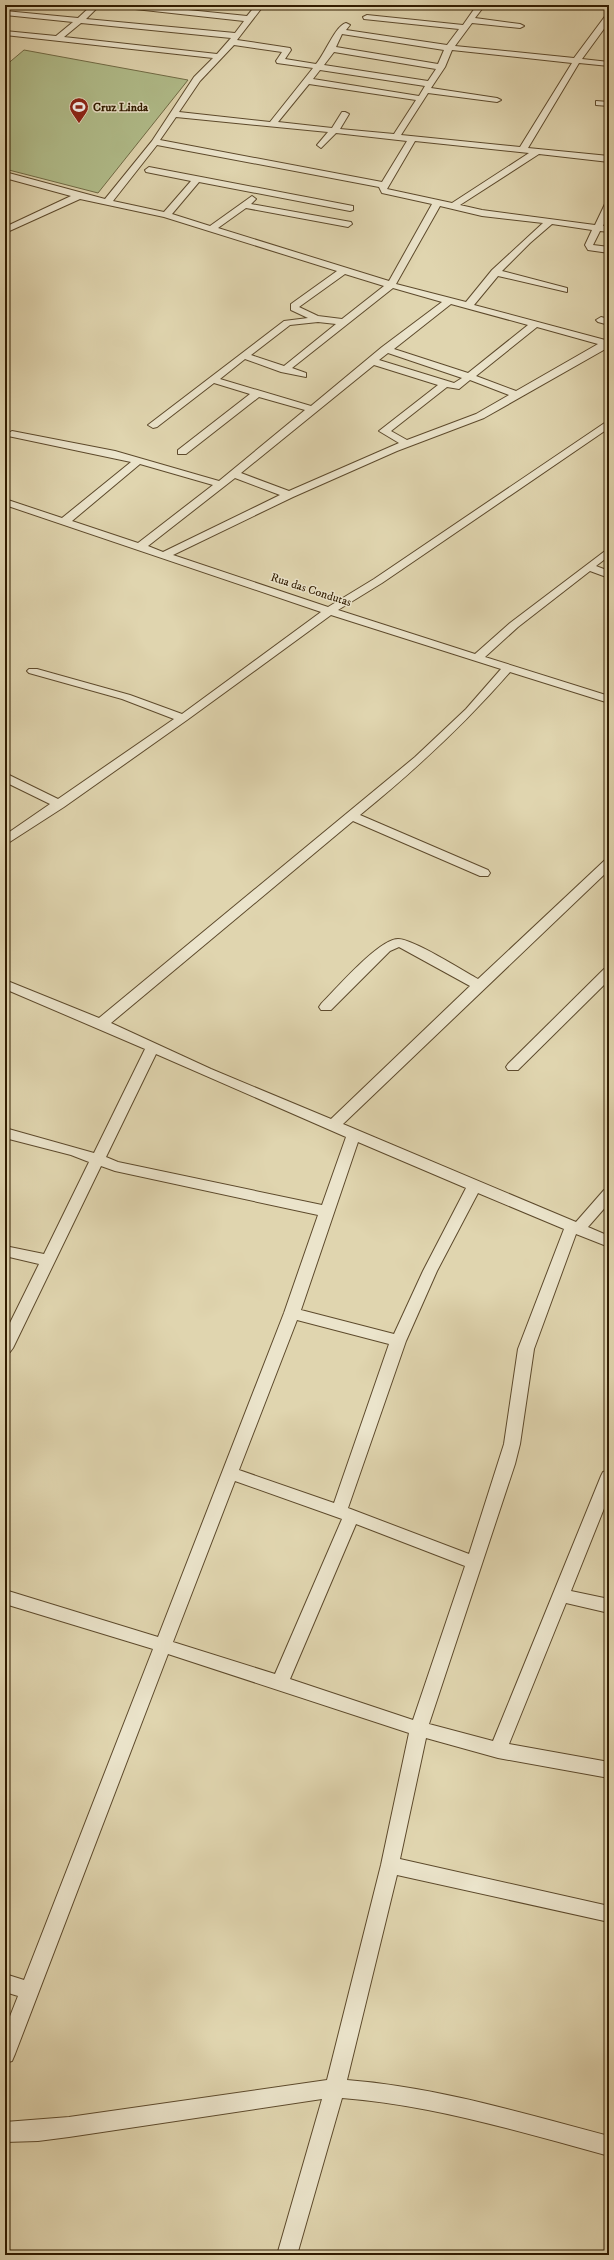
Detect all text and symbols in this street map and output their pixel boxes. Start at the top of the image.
sports icon: Cruz Linda [68,96,90,124]
place label: Cruz Linda [93,100,149,115]
street label: Rua das Condutas [269,570,353,610]

